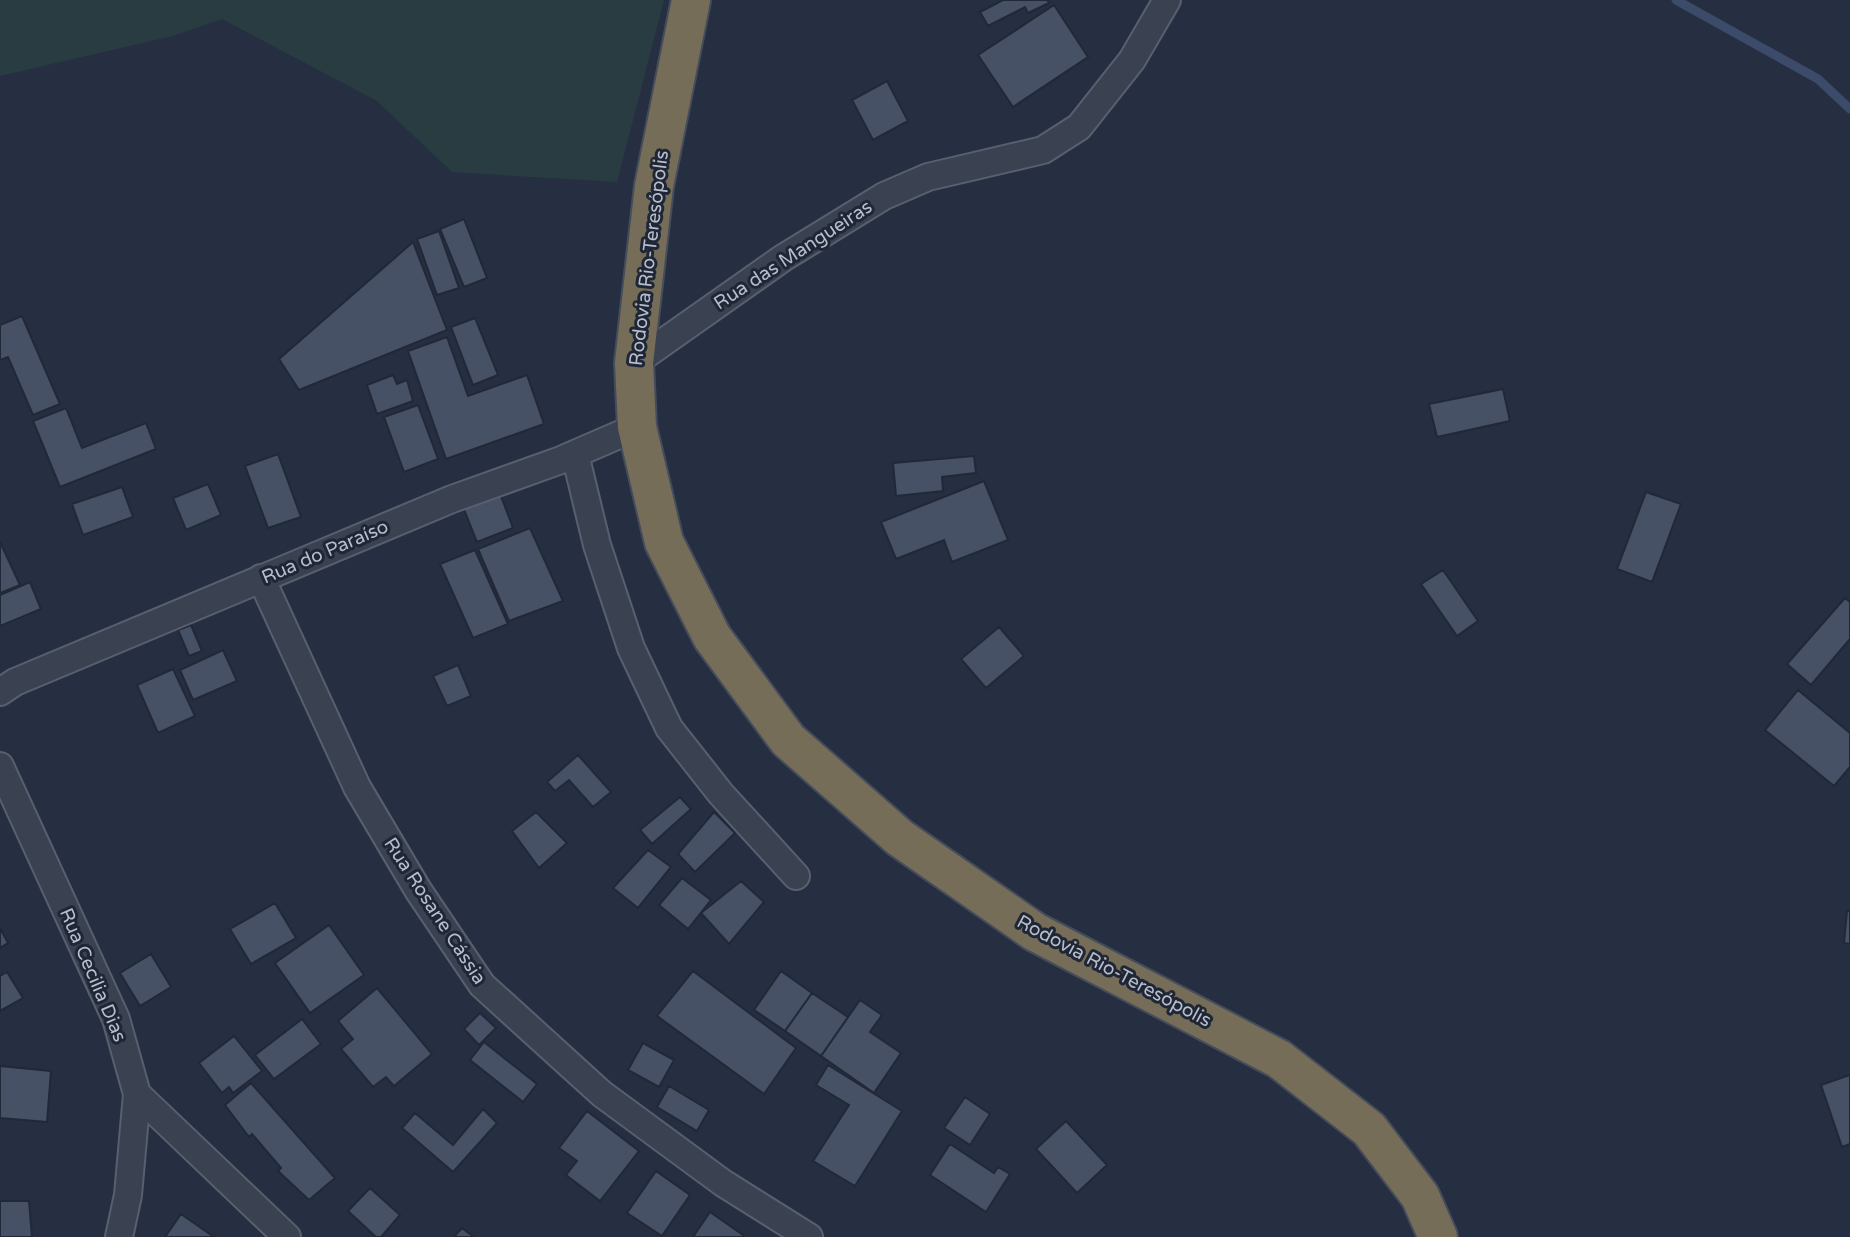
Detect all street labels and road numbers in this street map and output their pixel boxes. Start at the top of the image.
street label: Rodovia Rio-Teresópolis [625,149,673,367]
street label: Rua das Mangueiras [710,196,876,314]
street label: Rua do Paraíso [258,515,392,589]
street label: Rua Rosane Cássia [379,834,491,988]
street label: Rua Cecilia Dias [55,905,131,1045]
street label: Rodovia Rio-Teresópolis [1013,910,1215,1032]

